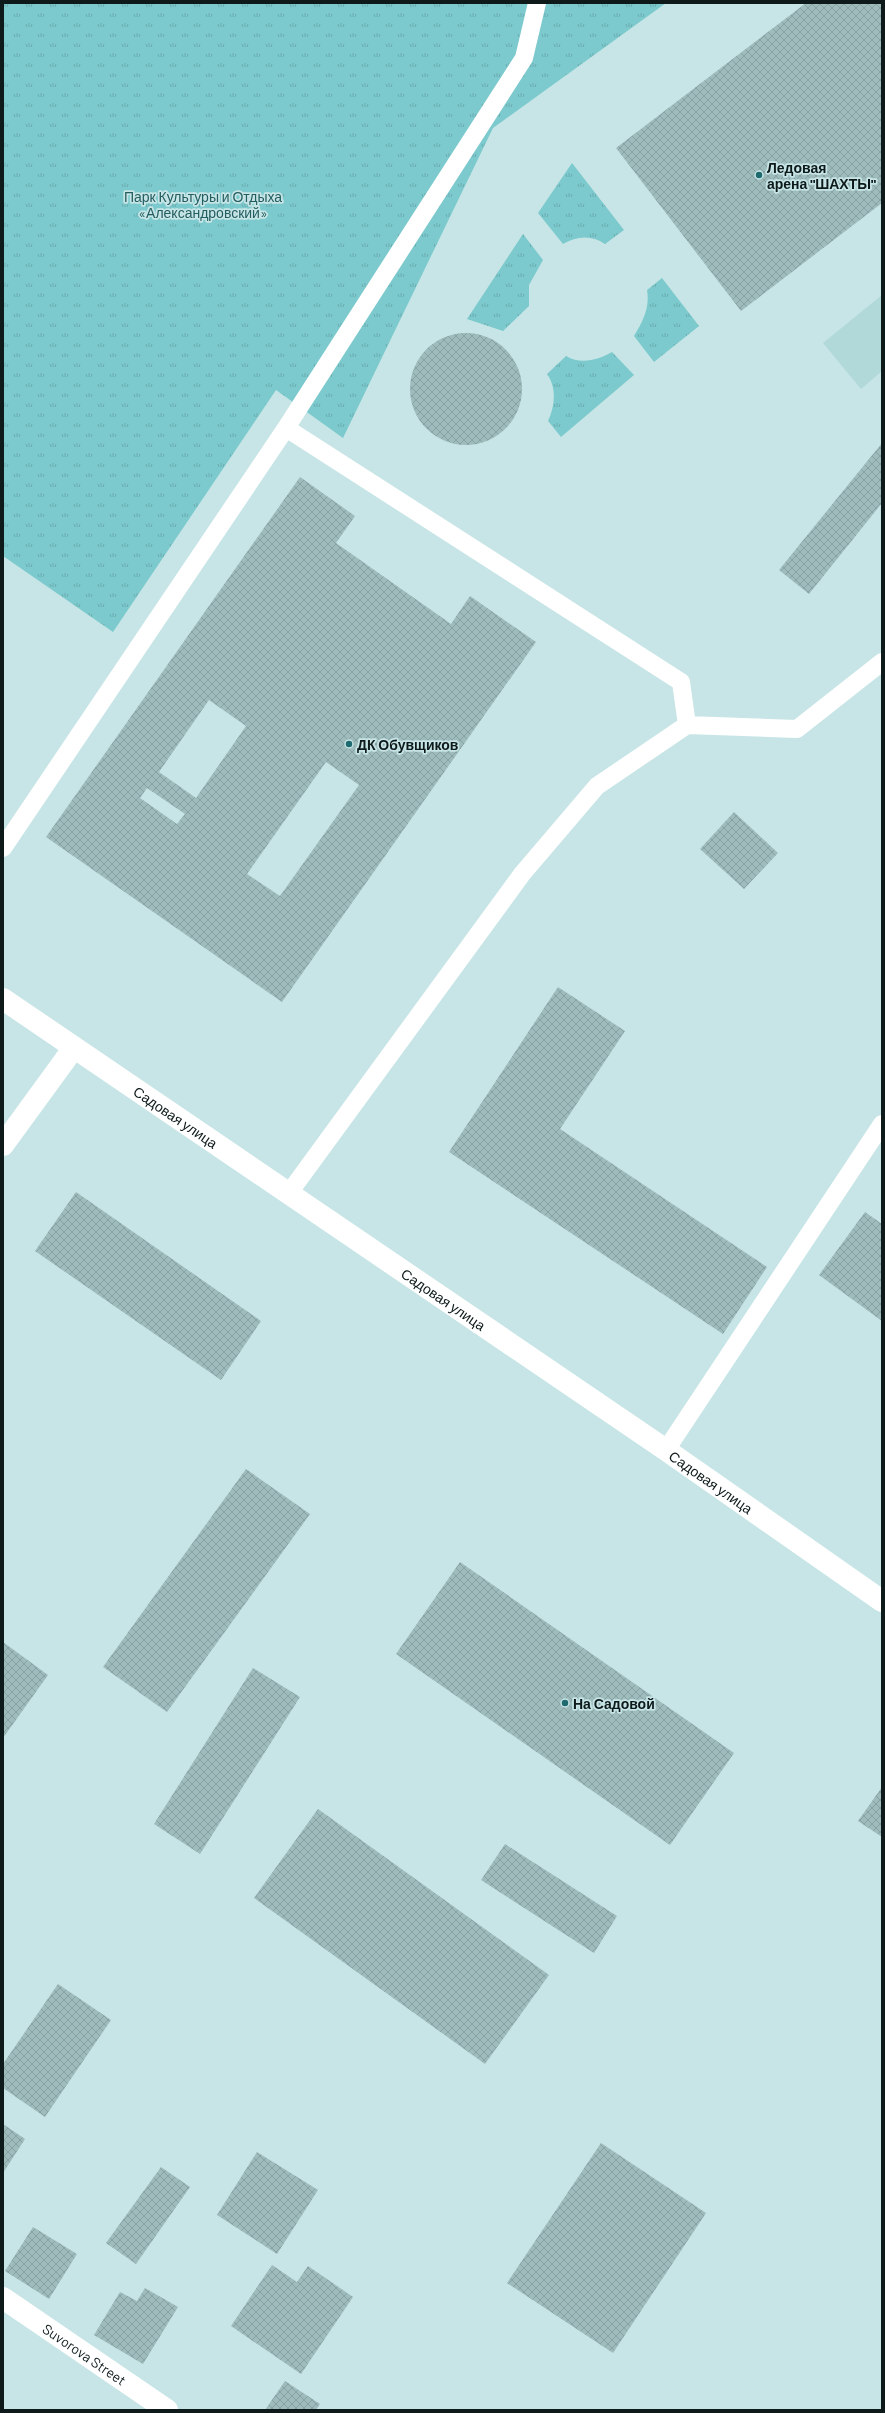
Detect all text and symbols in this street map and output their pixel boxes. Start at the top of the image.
place label: Ледовая арена "ШАХТЫ" [767,159,876,192]
marker: Ледовая арена "ШАХТЫ" [754,170,764,180]
park label: Парк Культуры и Отдыха «Александровский» [124,188,282,221]
place label: ДК Обувщиков [357,736,459,753]
marker: ДК Обувщиков [344,739,354,749]
street label: Садовая улица [130,1082,221,1151]
street label: Садовая улица [398,1264,489,1334]
street label: Садовая улица [666,1447,756,1517]
place label: На Садовой [573,1695,655,1712]
marker: На Садовой [560,1698,570,1708]
street label: Suvorova Street [40,2319,130,2388]

